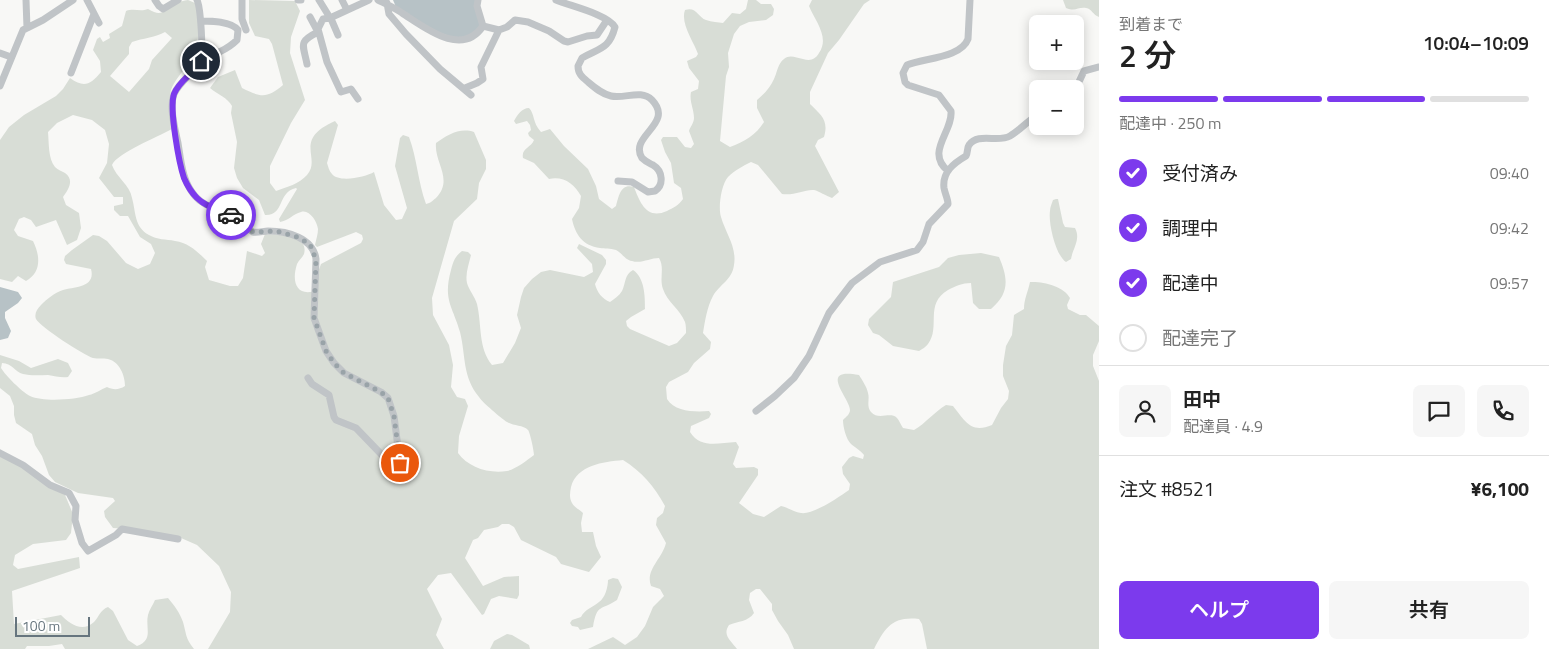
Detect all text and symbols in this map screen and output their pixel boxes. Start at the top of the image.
text: 到着まで [1119,12,1183,36]
map controls [1029,15,1084,135]
button: + [1029,15,1084,70]
text: 10:04–10:09 [1423,28,1529,57]
text: 2 分 [1119,31,1176,79]
pin [180,40,222,82]
icon: home [187,47,215,75]
button: − [1029,80,1084,135]
text: 配達中 · 250 m [1119,111,1221,135]
text: 受付済み [1162,158,1238,187]
icon: check [1119,159,1147,187]
text: 09:40 [1490,161,1529,185]
courier [206,190,256,240]
icon: car [217,201,245,229]
text: 調理中 [1162,213,1219,242]
icon: check [1119,214,1147,242]
text: 09:42 [1490,216,1529,240]
text: 配達中 [1162,268,1219,297]
icon: check [1119,269,1147,297]
text: 09:57 [1490,271,1529,295]
text: 配達完了 [1162,323,1238,352]
text: 田中 [1183,384,1221,413]
button: person [1119,385,1171,437]
button: chat [1413,385,1465,437]
button: phone [1477,385,1529,437]
text: 配達員 · 4.9 [1183,414,1263,438]
pin [379,442,421,484]
icon: bag [386,449,414,477]
text: 注文 #8521 [1119,474,1214,503]
text: ¥6,100 [1471,474,1529,503]
button: ヘルプ [1119,581,1319,639]
button: 共有 [1329,581,1529,639]
scale bar [15,614,90,637]
text: 100 m [22,615,60,636]

